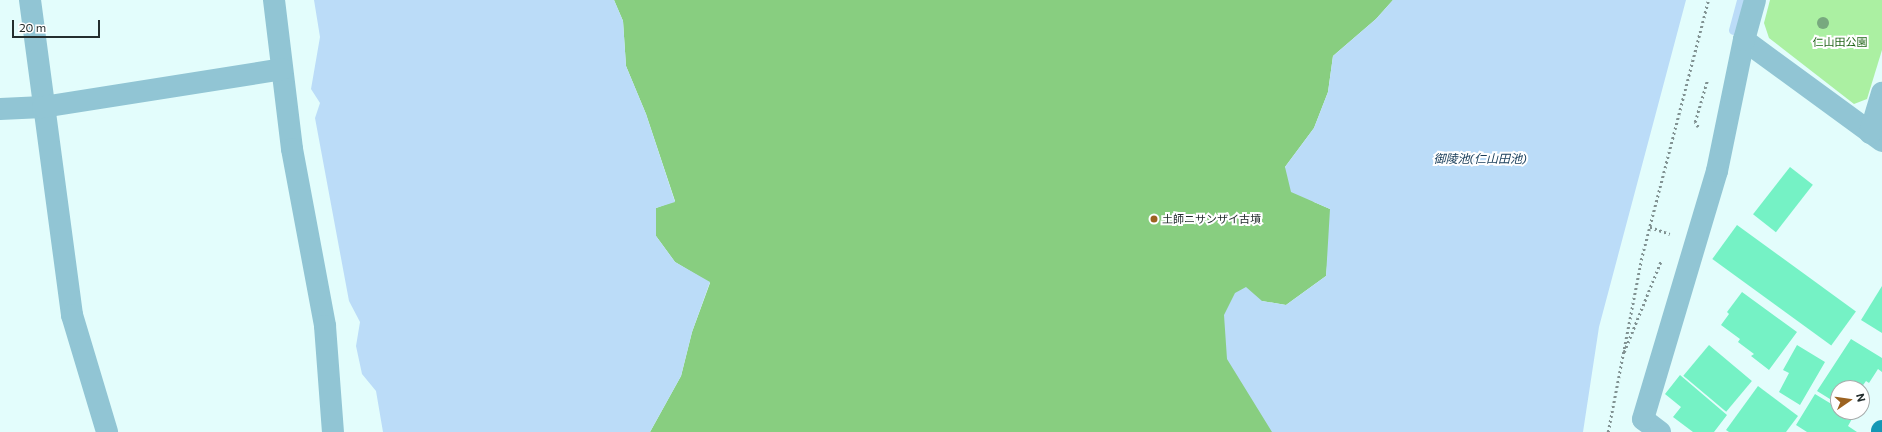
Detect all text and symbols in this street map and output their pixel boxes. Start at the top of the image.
scale bar [14,12,102,38]
text: 20 m [19,20,46,34]
park label: 仁山田公園 [1813,35,1867,49]
water label: 御陵池(仁山田池) [1433,152,1527,166]
place label: 土師ニサンザイ古墳 [1162,212,1261,226]
marker: 土師ニサンザイ古墳 [1149,214,1159,224]
north arrow [1830,380,1870,420]
text: N [1854,392,1868,403]

